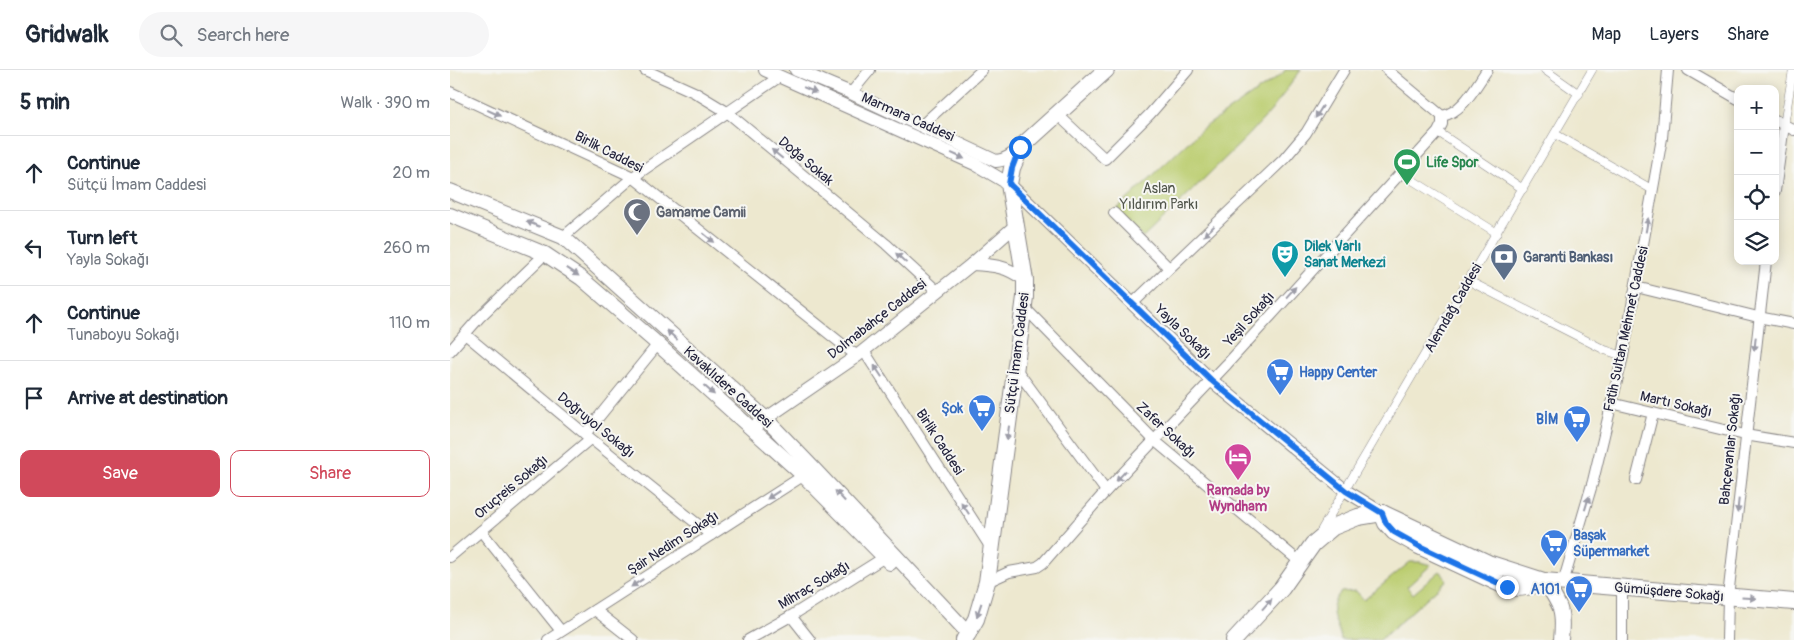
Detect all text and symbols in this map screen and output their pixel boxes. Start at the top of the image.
search box [139,12,489,57]
text: Gridwalk [25,20,109,49]
icon: search [157,21,185,49]
text: Search here [197,23,289,47]
text: Map [1592,23,1621,46]
text: Layers [1649,23,1699,46]
text: Share [1727,23,1769,46]
map controls [1734,85,1779,265]
button: + [1734,85,1779,130]
one-way arrow [803,86,818,94]
text: 5 min [20,89,70,116]
street label: Marmara Caddesi [859,89,957,145]
text: Walk · 390 m [341,93,430,113]
one-way arrow [1314,105,1324,119]
one-way arrow [487,109,501,117]
street label: Birlik Caddesi [572,127,647,177]
button: − [1734,130,1779,175]
street label: Doğa Sokak [775,133,837,189]
route start [1009,136,1032,159]
sports icon: Life Spor [1392,147,1422,186]
one-way arrow [771,148,783,160]
text: Continue [67,151,140,175]
one-way arrow [951,153,965,161]
place label: Life Spor [1426,154,1479,171]
icon: ahead [20,159,48,187]
text: 20 m [392,163,430,183]
text: Sütçü İmam Caddesi [67,175,206,195]
button: locate [1734,175,1779,220]
park label: Aslan Yıldırım Parkı [1119,180,1198,213]
mosque icon: Gamame Camii [622,197,652,236]
place label: Gamame Camii [656,204,746,221]
one-way arrow [1644,216,1652,232]
one-way arrow [525,220,540,228]
button: layers [1734,220,1779,265]
one-way arrow [1203,225,1215,237]
text: Turn left [67,226,137,250]
one-way arrow [702,232,715,243]
icon: left [20,234,48,262]
text: 260 m [383,238,430,258]
place label: Dilek Varlı Sanat Merkezi [1304,238,1386,271]
theatre icon: Dilek Varlı Sanat Merkezi [1270,239,1300,278]
bank icon: Garanti Bankası [1489,242,1519,281]
street label: Fatih Sultan Mehmet Caddesi [1600,244,1652,413]
place label: Garanti Bankası [1523,249,1613,266]
text: Yayla Sokağı [67,250,149,270]
one-way arrow [896,252,908,264]
street label: Alemdağ Caddesi [1421,260,1486,356]
one-way arrow [566,267,580,277]
street label: Dolmabahçe Caddesi [824,275,930,363]
one-way arrow [1285,287,1297,299]
street label: Yeşil Sokağı [1219,288,1278,351]
street label: Sütçü İmam Caddesi [1001,291,1033,414]
street label: Yayla Sokağı [1150,300,1215,363]
text: Continue [67,301,140,325]
icon: ahead [20,309,48,337]
text: 110 m [389,313,430,333]
text: Tunaboyu Sokağı [67,325,179,345]
one-way arrow [666,330,679,341]
one-way arrow [1751,337,1759,353]
street label: Kavaklıdere Caddesi [680,343,776,432]
supermarket icon: Happy Center [1265,357,1295,396]
place label: Happy Center [1299,364,1378,381]
one-way arrow [873,365,882,378]
icon: arrive [20,384,48,412]
one-way arrow [703,384,715,396]
text: Arrive at destination [67,386,228,410]
street label: Martı Sokağı [1638,387,1714,421]
street label: Doğruyol Sokağı [554,389,638,461]
street label: Bahçevanlar Sokağı [1716,392,1744,506]
supermarket icon: Şok [967,393,997,432]
street label: Zafer Sokağı [1133,398,1199,462]
place label: Şok [941,400,963,417]
supermarket icon: BİM [1562,404,1592,443]
street label: Birlik Caddesi [913,406,968,478]
place label: BİM [1536,410,1558,428]
one-way arrow [1003,425,1011,441]
hotel icon: Ramada by Wyndham [1223,442,1253,481]
button: Save [20,450,220,497]
button: Share [230,450,430,497]
street label: Oruçreis Sokağı [471,451,551,523]
one-way arrow [1115,469,1127,481]
place label: Ramada by Wyndham [1207,482,1269,515]
one-way arrow [766,490,780,499]
one-way arrow [834,491,846,503]
one-way arrow [1583,495,1591,510]
one-way arrow [1734,498,1742,514]
one-way arrow [961,501,970,515]
street label: Şair Nedim Sokağı [624,507,722,579]
place label: Başak Süpermarket [1573,527,1650,560]
supermarket icon: Başak Süpermarket [1539,528,1569,567]
street label: Mihraç Sokağı [775,557,853,613]
supermarket icon: A101 [1564,574,1594,613]
route end [1496,576,1519,599]
one-way arrow [630,578,643,588]
street label: Gümüşdere Sokağı [1613,579,1725,605]
place label: A101 [1530,581,1560,598]
one-way arrow [1741,595,1757,603]
one-way arrow [1262,598,1273,611]
one-way arrow [975,603,983,618]

